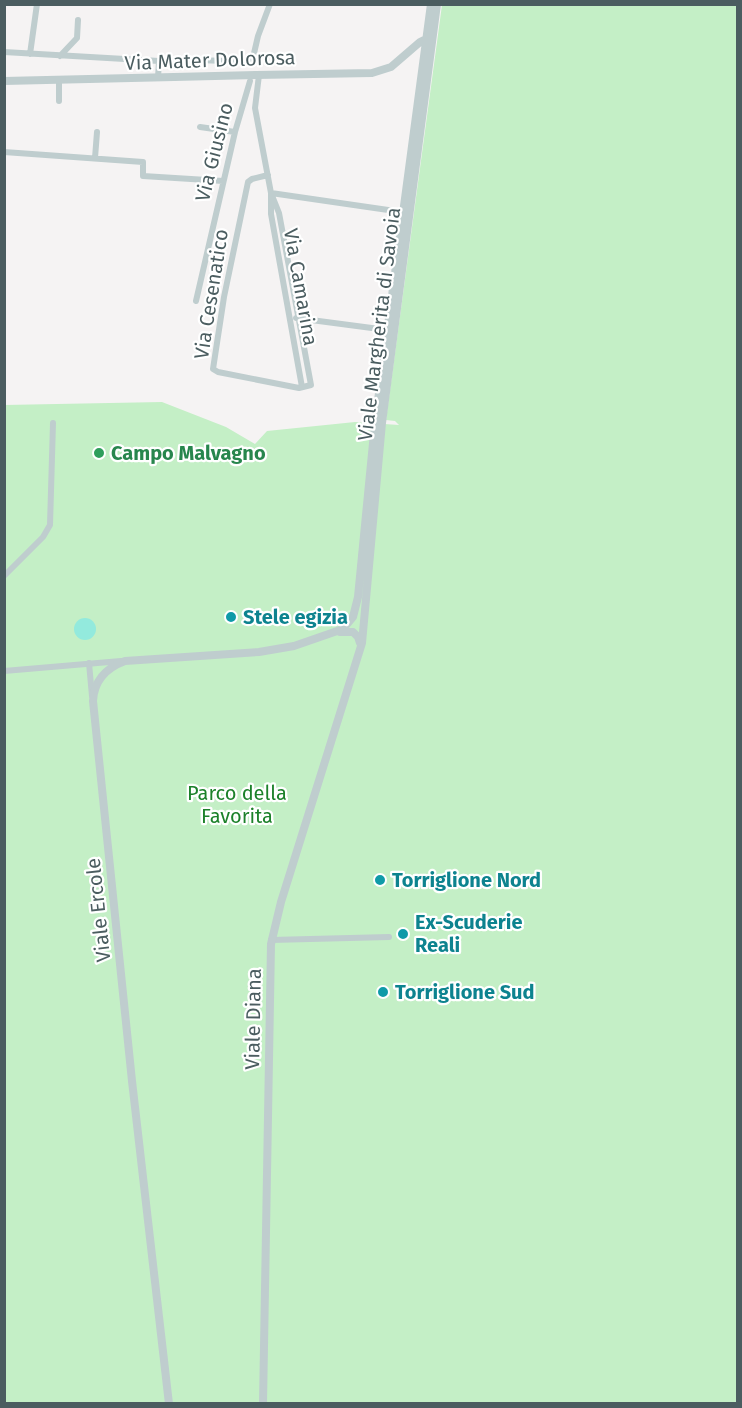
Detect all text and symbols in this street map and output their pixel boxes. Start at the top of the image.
street label: Via Mater Dolorosa [124,45,296,75]
street label: Via Giusino [190,100,238,204]
street label: Viale Margherita di Savoia [353,206,405,442]
street label: Via Camarina [279,226,323,348]
street label: Via Cesenatico [189,227,233,361]
place label: Campo Malvagno [111,441,266,465]
marker: Campo Malvagno [92,446,106,460]
place label: Stele egizia [243,605,348,629]
marker: Stele egizia [224,610,238,624]
park label: Parco della Favorita [187,781,287,828]
street label: Viale Ercole [81,857,115,963]
place label: Torriglione Nord [392,868,541,892]
marker: Torriglione Nord [373,873,387,887]
place label: Ex-Scuderie Reali [415,910,522,957]
marker: Ex-Scuderie Reali [396,927,410,941]
street label: Viale Diana [240,968,266,1070]
place label: Torriglione Sud [395,980,535,1004]
marker: Torriglione Sud [376,985,390,999]

